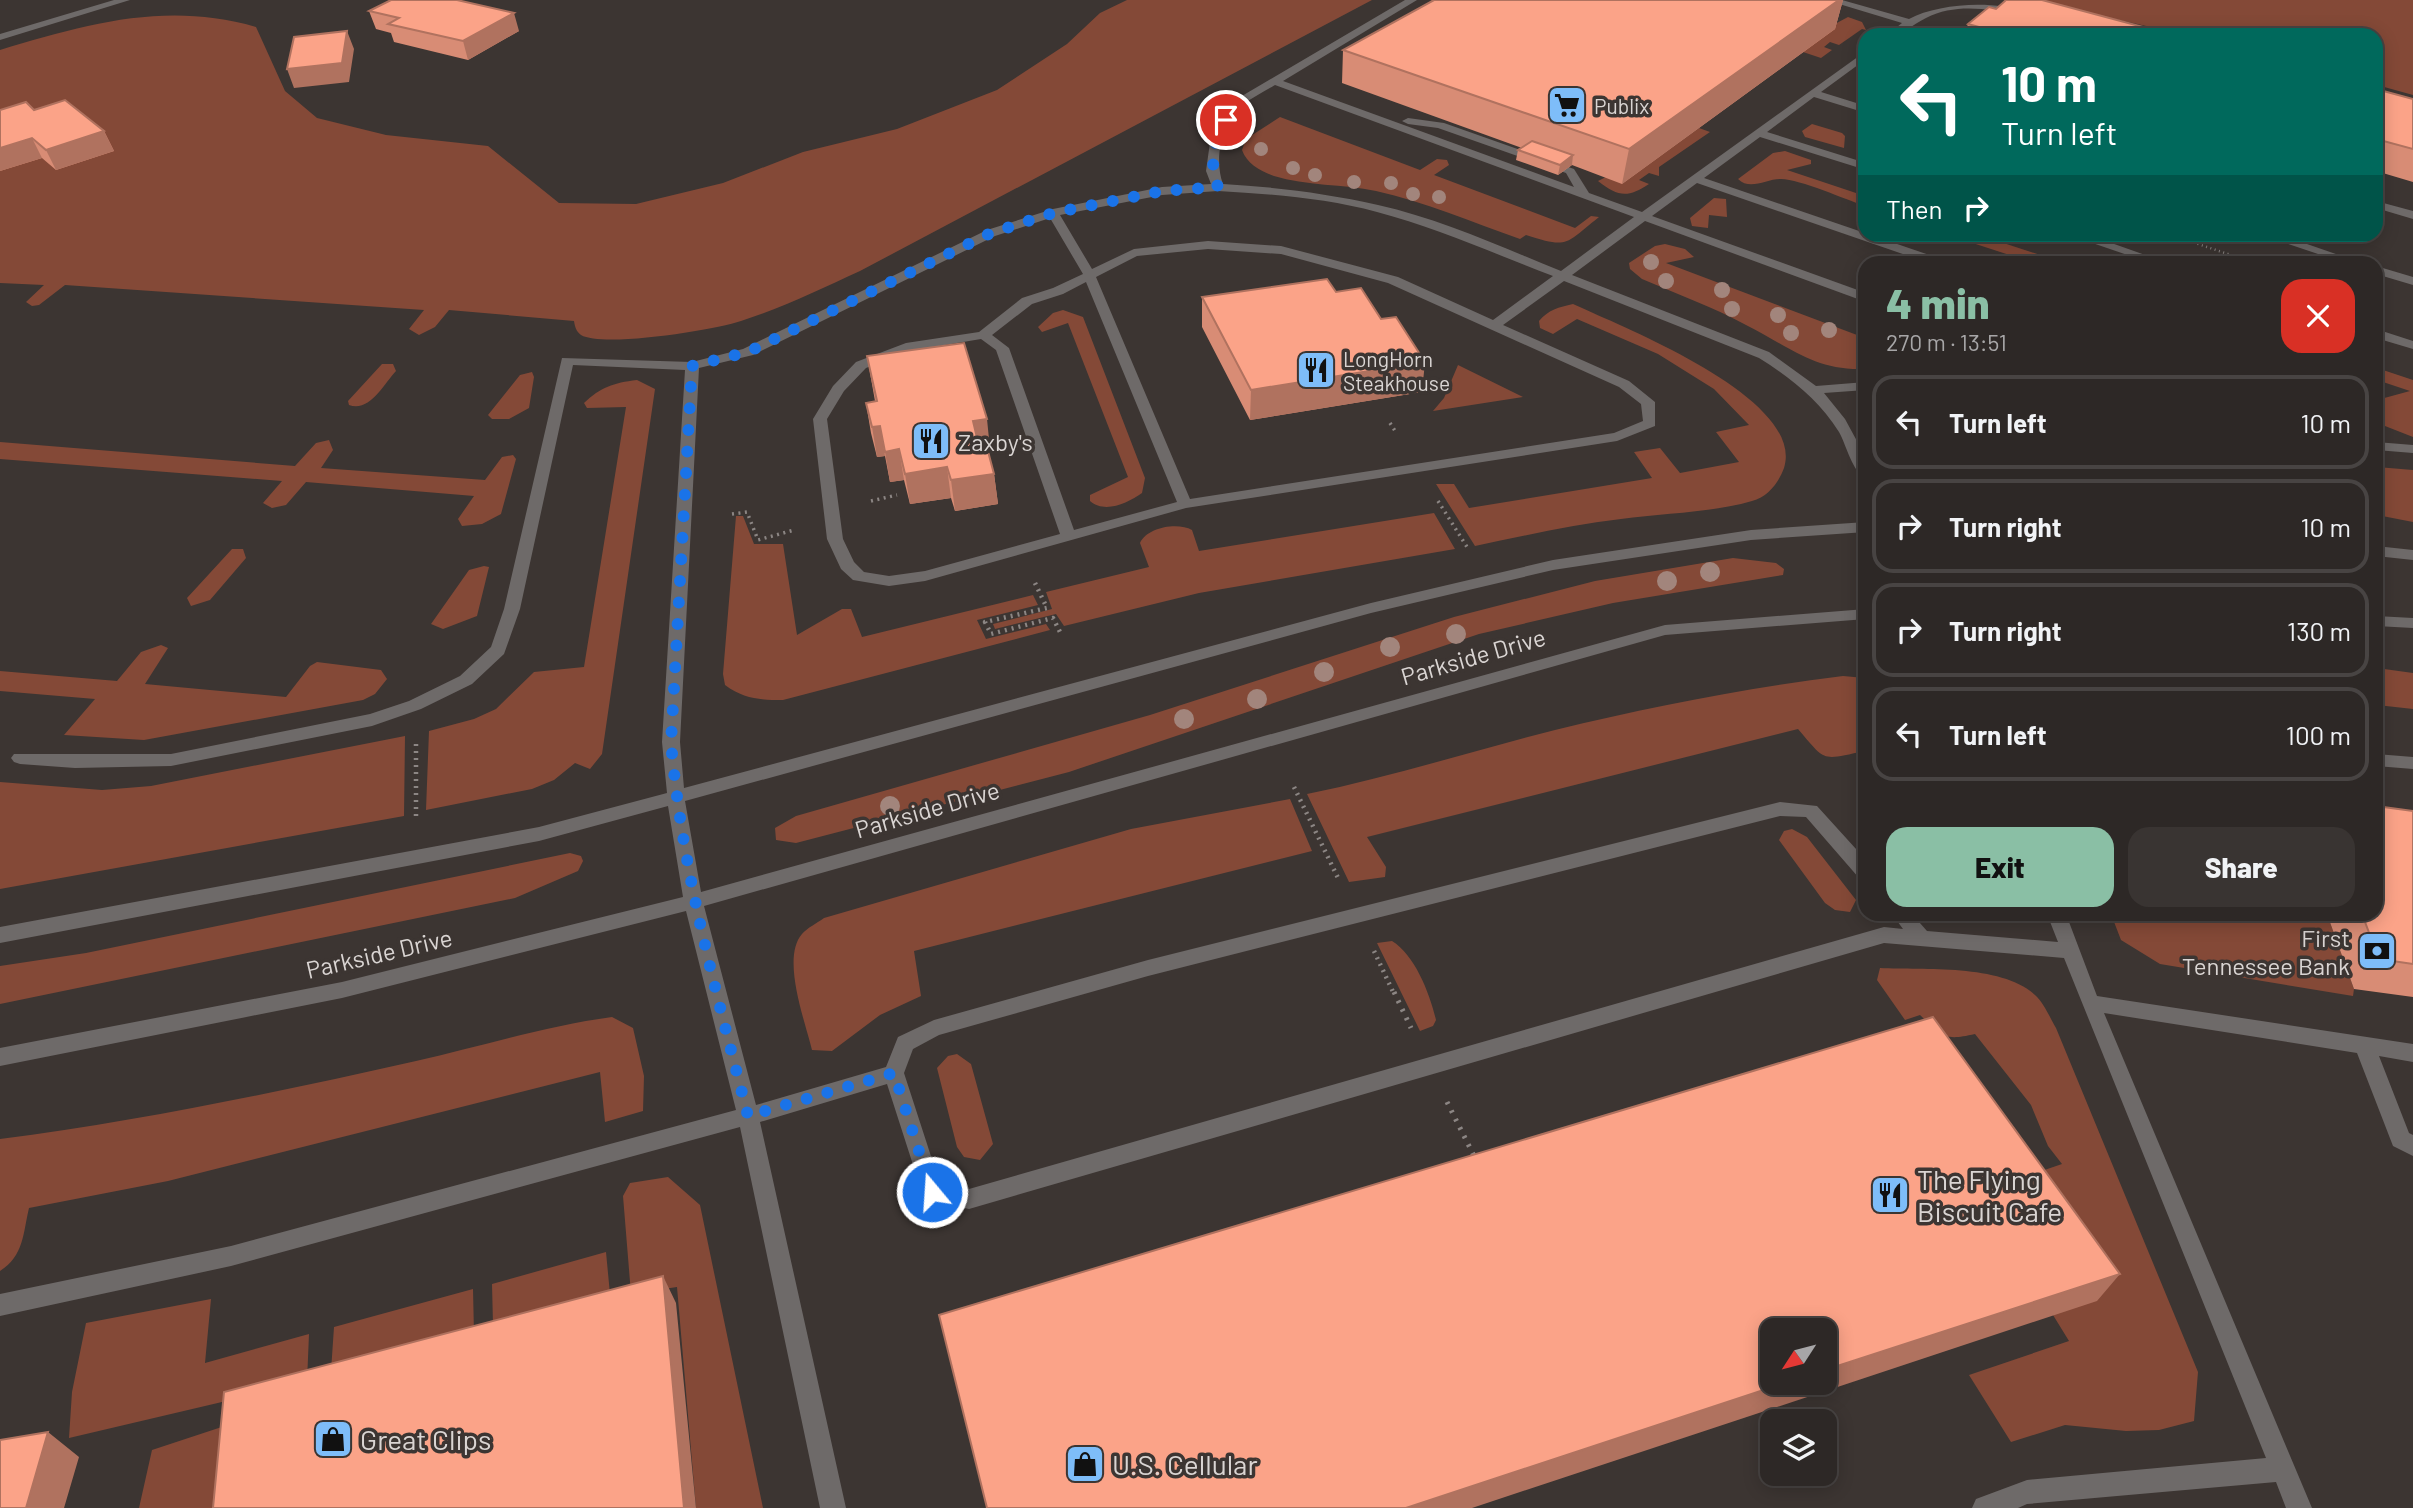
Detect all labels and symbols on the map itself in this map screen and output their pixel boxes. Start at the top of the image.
supermarket icon: Publix [1546,84,1588,126]
pin [1196,90,1256,150]
place label: Publix [1594,93,1649,118]
place label: LongHorn Steakhouse [1343,346,1450,395]
restaurant icon: LongHorn Steakhouse [1295,349,1337,391]
restaurant icon: Zaxby's [910,420,952,462]
place label: Zaxby's [958,427,1033,456]
street label: Parkside Drive [1397,622,1549,690]
street label: Parkside Drive [851,775,1003,843]
street label: Parkside Drive [303,922,455,984]
place label: First Tennessee Bank [2182,923,2350,980]
bank icon: First Tennessee Bank [2356,930,2398,972]
position arrow [895,1155,969,1229]
place label: The Flying Biscuit Cafe [1917,1162,2062,1228]
restaurant icon: The Flying Biscuit Cafe [1869,1174,1911,1216]
north arrow [1760,1318,1838,1395]
shop icon: Great Clips [312,1418,354,1460]
place label: Great Clips [360,1422,492,1456]
shop icon: U.S. Cellular [1064,1443,1106,1485]
place label: U.S. Cellular [1112,1447,1258,1481]

